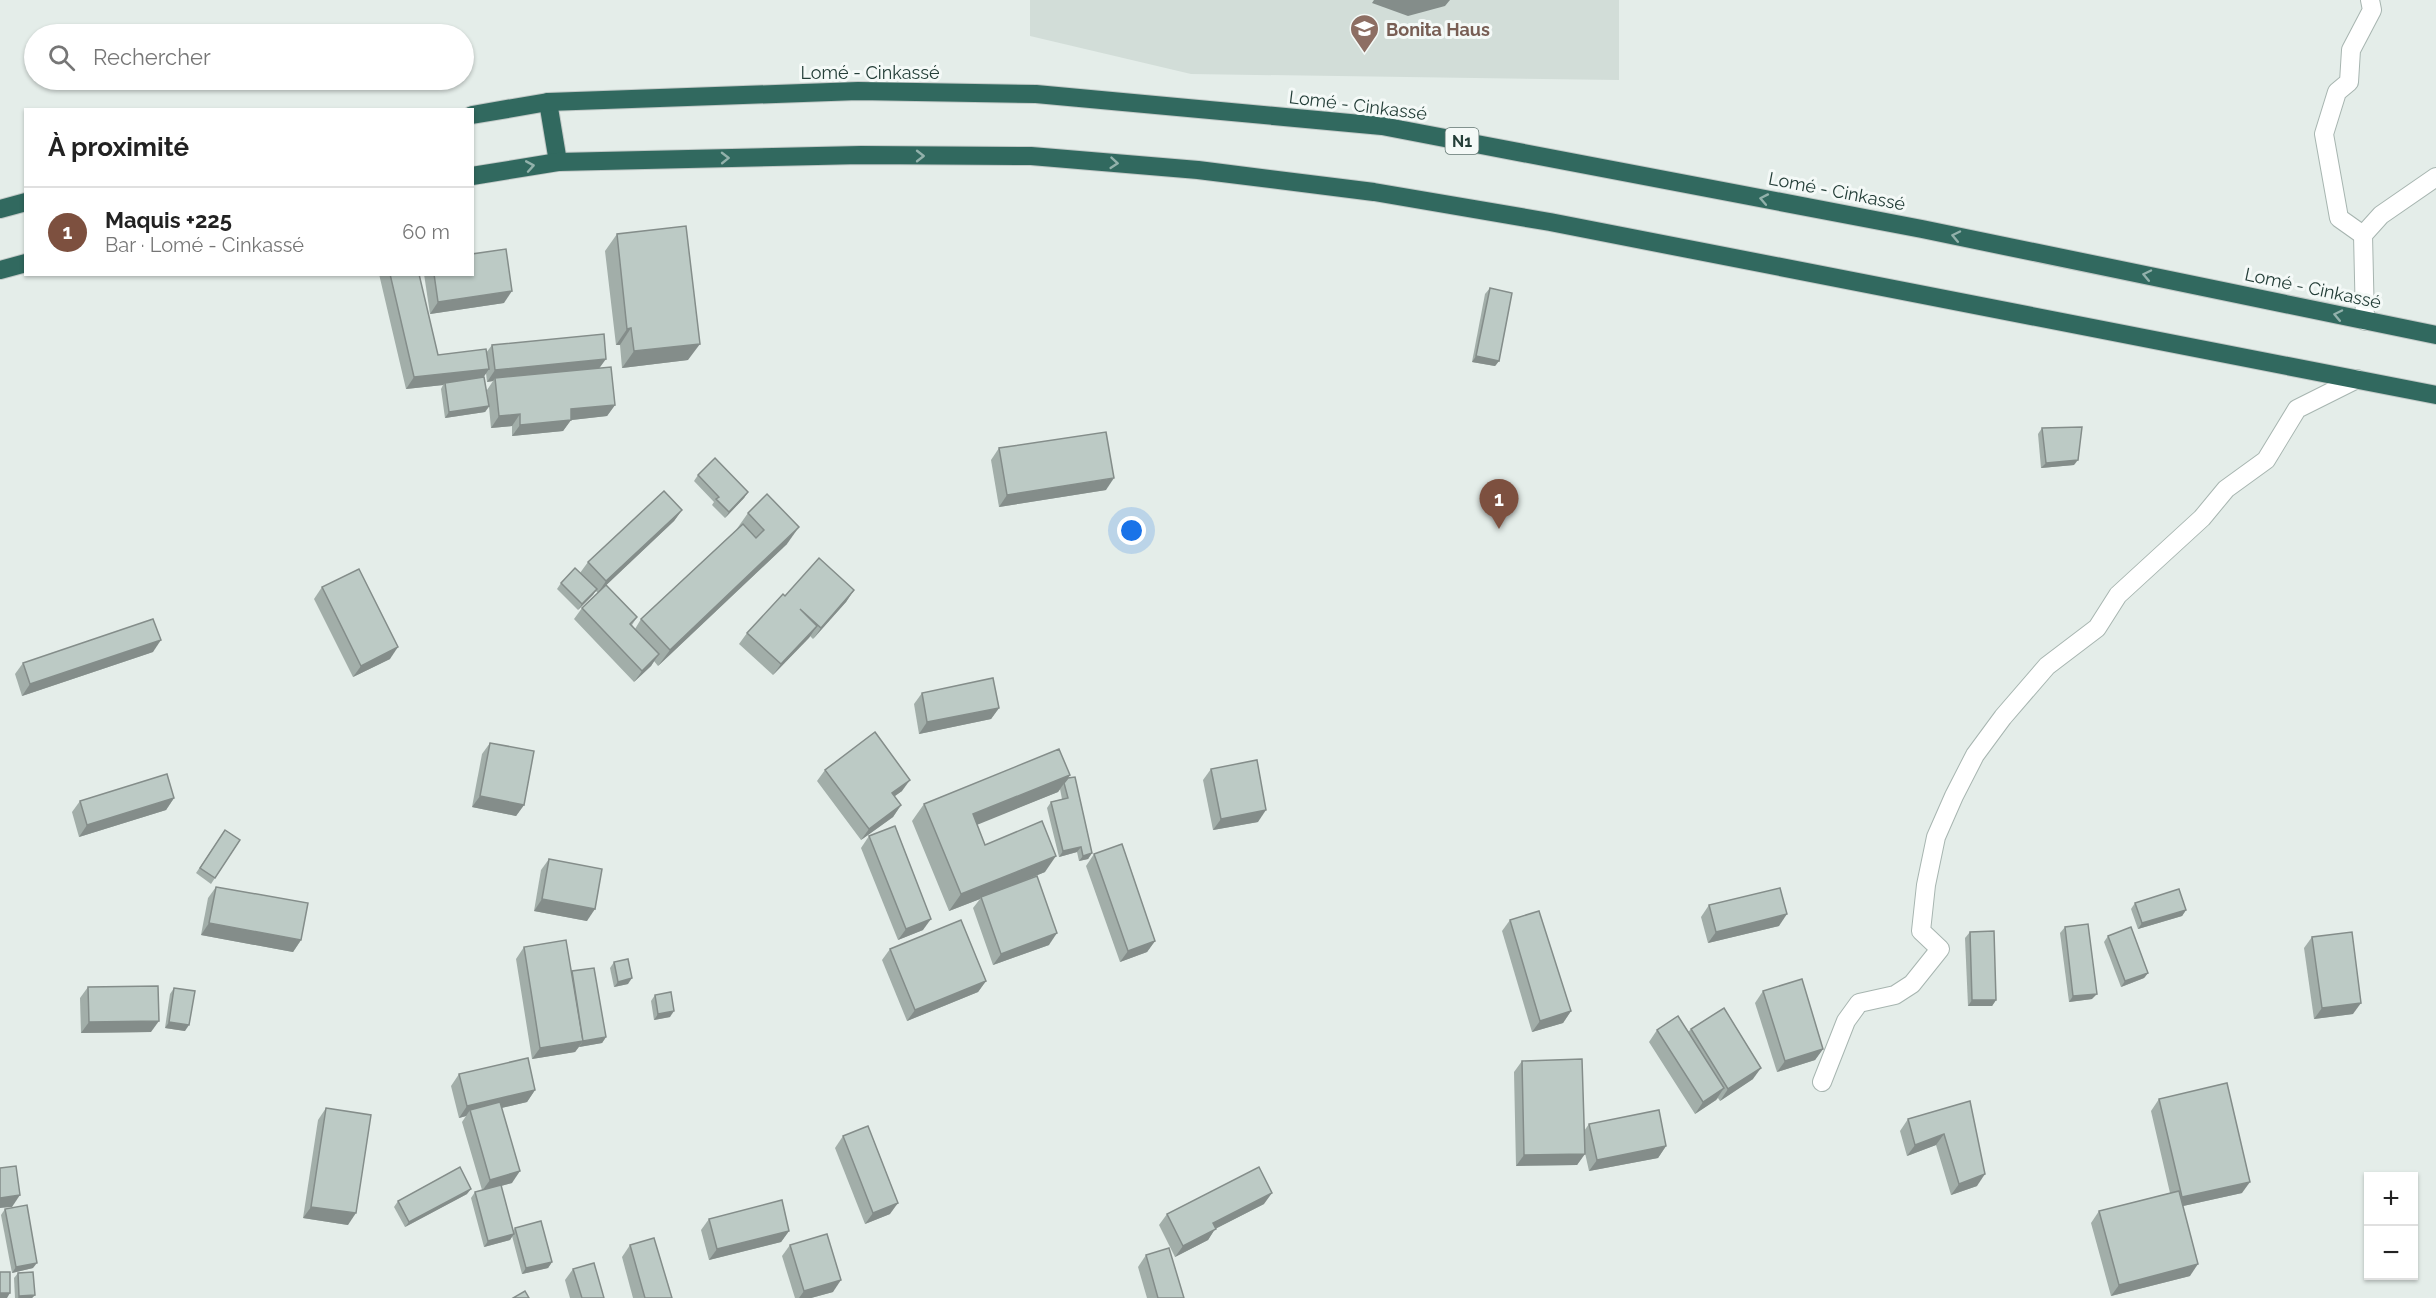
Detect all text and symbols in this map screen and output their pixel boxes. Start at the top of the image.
school or university icon: Bonita Haus [1349,13,1381,55]
place label: Bonita Haus [1386,19,1490,40]
search box [24,24,474,90]
icon: search [45,41,78,74]
text: Rechercher [93,44,211,70]
street label: Lomé - Cinkassé [801,62,940,83]
street label: Lomé - Cinkassé [1288,86,1429,124]
road number: N1 [1446,128,1478,154]
text: À proximité [48,132,189,162]
one-way arrow [915,150,924,162]
one-way arrow [720,152,729,164]
one-way arrow [1110,156,1119,169]
one-way arrow [525,160,535,173]
street label: Lomé - Cinkassé [1767,167,1908,215]
one-way arrow [1760,193,1770,206]
text: Maquis +225 [105,207,232,233]
text: 1 [63,220,72,244]
text: 60 m [402,220,450,244]
one-way arrow [1951,230,1961,243]
text: Bar · Lomé - Cinkassé [105,233,304,257]
street label: Lomé - Cinkassé [2243,263,2384,313]
one-way arrow [2142,270,2152,283]
one-way arrow [2333,309,2343,322]
pin: 1 [1480,480,1518,529]
your location [1117,516,1146,545]
map controls [2364,1172,2418,1280]
button: + [2364,1172,2418,1226]
button: − [2364,1226,2418,1280]

